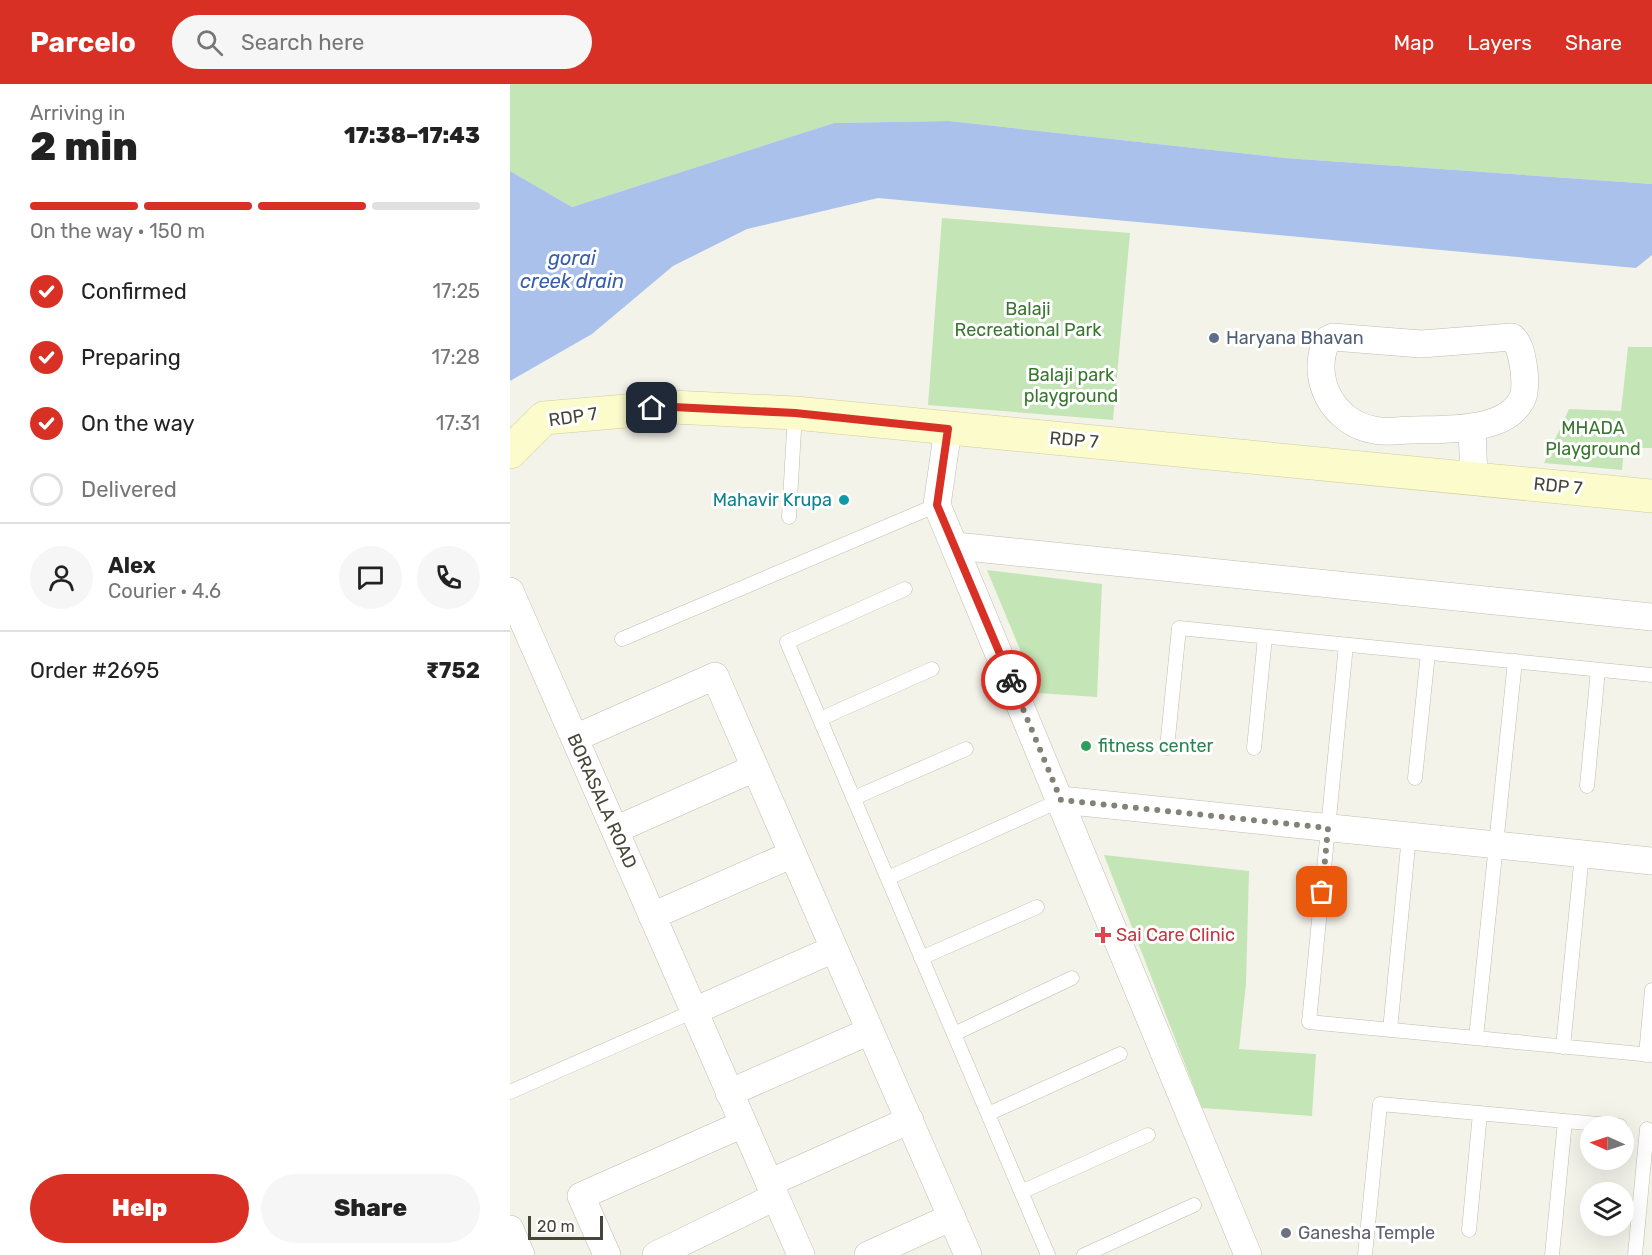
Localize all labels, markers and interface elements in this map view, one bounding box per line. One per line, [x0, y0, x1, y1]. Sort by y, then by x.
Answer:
search box [172, 15, 592, 69]
text: Parcelo [30, 26, 136, 59]
icon: search [193, 26, 226, 59]
text: Search here [241, 29, 364, 56]
text: Map [1393, 30, 1434, 55]
text: Layers [1467, 30, 1532, 55]
text: Share [1565, 30, 1622, 55]
text: Arriving in [30, 101, 125, 125]
text: 17:38–17:43 [344, 122, 480, 149]
text: 2 min [30, 124, 138, 170]
text: On the way · 150 m [30, 219, 205, 243]
water label: gorai creek drain [520, 246, 624, 293]
icon: check [30, 275, 63, 308]
text: Confirmed [81, 278, 187, 305]
text: 17:25 [432, 279, 480, 303]
park label: Balaji Recreational Park [954, 298, 1102, 341]
place label: Haryana Bhavan [1226, 327, 1364, 349]
marker: Haryana Bhavan [1207, 331, 1221, 345]
icon: check [30, 341, 63, 374]
text: Preparing [81, 344, 181, 371]
text: 17:28 [432, 345, 480, 369]
park label: Balaji park playground [1024, 364, 1118, 407]
pin [626, 382, 677, 433]
icon: home [635, 391, 668, 424]
street label: RDP 7 [547, 403, 599, 431]
icon: check [30, 407, 63, 440]
text: On the way [81, 410, 195, 437]
text: 17:31 [436, 411, 480, 435]
park label: MHADA Playground [1545, 417, 1641, 460]
street label: RDP 7 [1049, 427, 1099, 453]
street label: RDP 7 [1532, 472, 1584, 500]
text: Delivered [81, 476, 177, 503]
place label: Mahavir Krupa [713, 489, 832, 511]
marker: Mahavir Krupa [837, 493, 851, 507]
button: person [30, 546, 93, 609]
button: chat [339, 546, 402, 609]
button: phone [417, 546, 480, 609]
text: Alex [108, 552, 156, 579]
text: Courier · 4.6 [108, 579, 221, 603]
courier [981, 650, 1041, 710]
text: Order #2695 [30, 657, 159, 684]
text: ₹752 [426, 657, 480, 684]
icon: bike [995, 664, 1028, 697]
street label: BORASALA ROAD [562, 730, 642, 872]
place label: fitness center [1098, 735, 1214, 757]
marker: fitness center [1079, 739, 1093, 753]
pin [1296, 866, 1347, 917]
icon: bag [1305, 875, 1338, 908]
place label: Sai Care Clinic [1116, 924, 1235, 946]
marker: Sai Care Clinic [1094, 926, 1112, 944]
north arrow [1580, 1116, 1634, 1170]
map controls [1580, 1116, 1634, 1236]
button: Help [30, 1174, 249, 1243]
button: Share [261, 1174, 480, 1243]
button: layers [1580, 1182, 1634, 1236]
scale bar [528, 1213, 603, 1240]
text: 20 m [537, 1217, 575, 1236]
place label: Ganesha Temple [1298, 1222, 1435, 1244]
marker: Ganesha Temple [1279, 1226, 1293, 1240]

